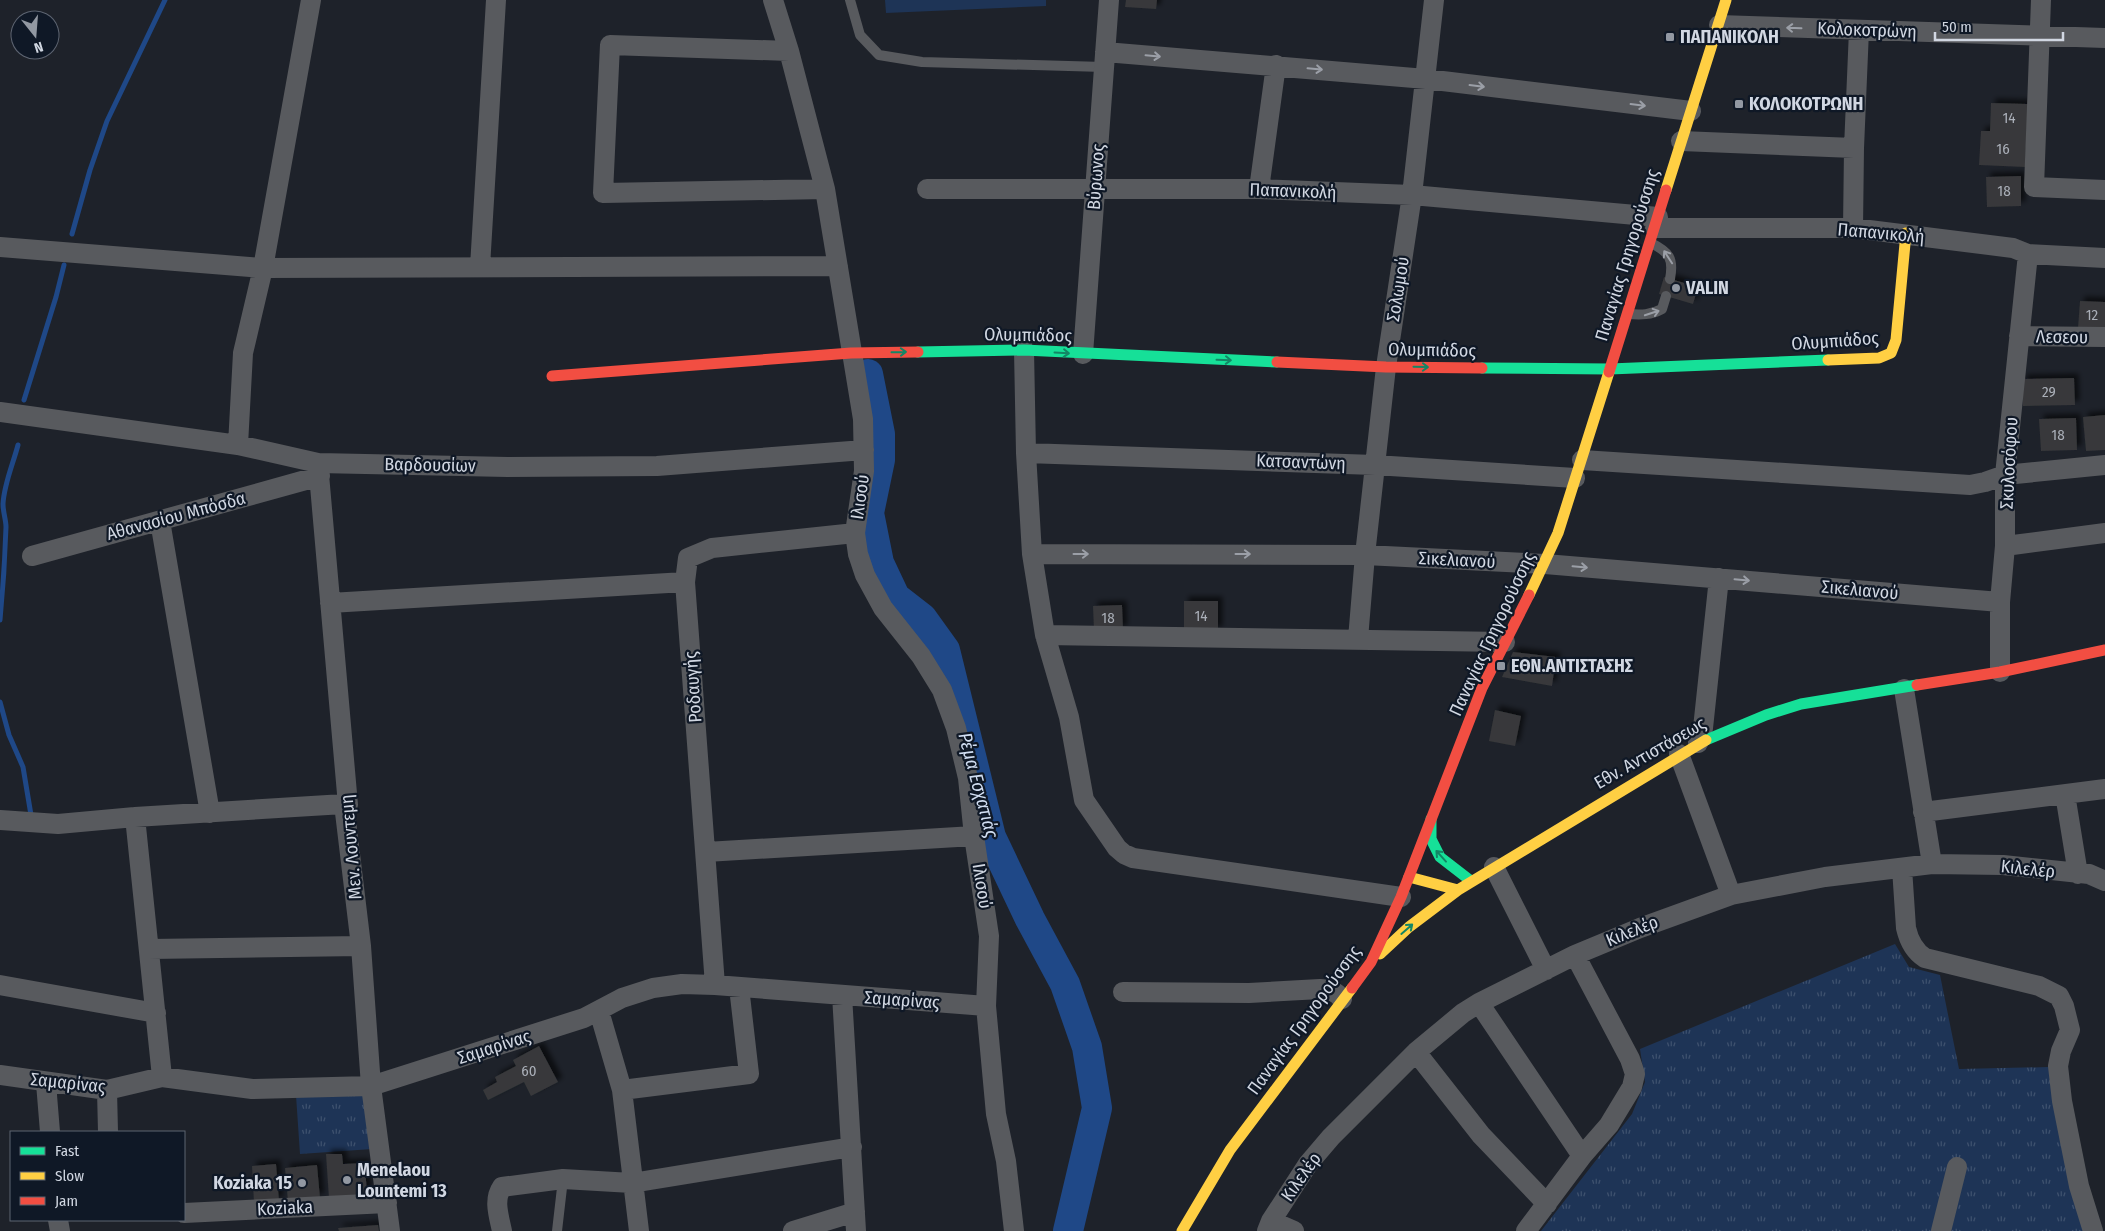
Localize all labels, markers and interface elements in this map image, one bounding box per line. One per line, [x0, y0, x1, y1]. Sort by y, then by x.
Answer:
north arrow [10, 10, 60, 60]
scale bar [1935, 10, 2062, 42]
street label: Κολοκοτρώνη [1817, 17, 1917, 43]
text: 50 m [1942, 18, 1972, 36]
one-way arrow [1786, 23, 1802, 32]
place label: ΠΑΠΑΝΙΚΟΛΗ [1680, 26, 1779, 48]
marker: ΠΑΠΑΝΙΚΟΛΗ [1664, 31, 1676, 43]
text: N [32, 38, 45, 56]
one-way arrow [1145, 51, 1161, 60]
one-way arrow [1307, 64, 1323, 74]
one-way arrow [1469, 81, 1485, 91]
place label: ΚΟΛΟΚΟΤΡΩΝΗ [1749, 93, 1863, 115]
marker: ΚΟΛΟΚΟΤΡΩΝΗ [1733, 98, 1745, 110]
one-way arrow [1630, 100, 1646, 110]
house number: 14 [2002, 109, 2016, 127]
house number: 16 [1996, 140, 2010, 158]
street label: Βύρωνος [1083, 143, 1109, 211]
street label: Παναγίας Γρηγορούσσης [1590, 166, 1664, 344]
street label: Παπανικολή [1249, 178, 1337, 204]
house number: 18 [1997, 182, 2011, 200]
street label: Παπανικολή [1837, 218, 1925, 248]
one-way arrow [1663, 250, 1673, 264]
street label: Σολωμού [1382, 255, 1414, 323]
place label: VALIN [1685, 277, 1729, 299]
marker: VALIN [1670, 282, 1682, 294]
house number: 12 [2086, 306, 2099, 324]
one-way arrow [1644, 307, 1660, 317]
street label: Ολυμπιάδος [984, 323, 1072, 347]
street label: Λεσεου [2036, 326, 2088, 348]
street label: Ολυμπιάδος [1790, 327, 1880, 355]
street label: Ολυμπιάδος [1388, 338, 1476, 362]
one-way arrow [891, 347, 907, 357]
one-way arrow [1054, 348, 1070, 357]
one-way arrow [1216, 355, 1232, 364]
one-way arrow [1413, 362, 1429, 372]
house number: 29 [2042, 383, 2056, 401]
street label: Σκυλοσόφου [1996, 416, 2022, 510]
house number: 18 [2051, 426, 2065, 444]
street label: Κατσαντώνη [1256, 449, 1346, 475]
street label: Βαρδουσίων [384, 453, 476, 477]
street label: Ιλισού [846, 473, 874, 521]
street label: Αθανασίου Μπόσδα [104, 487, 248, 545]
street label: Σικελιανού [1418, 547, 1496, 573]
street label: Παναγίας Γρηγορούσσης [1444, 548, 1540, 720]
one-way arrow [1072, 549, 1088, 559]
one-way arrow [1235, 550, 1251, 559]
one-way arrow [1572, 562, 1588, 572]
one-way arrow [1734, 576, 1750, 585]
street label: Σικελιανού [1821, 576, 1899, 604]
house number: 14 [1194, 607, 1208, 625]
house number: 18 [1101, 609, 1115, 627]
street label: Ροδαυγής [680, 650, 706, 723]
place label: ΕΘΝ.ΑΝΤΙΣΤΑΣΗΣ [1511, 655, 1633, 677]
marker: ΕΘΝ.ΑΝΤΙΣΤΑΣΗΣ [1495, 660, 1507, 672]
street label: Εθν. Αντιστάσεως [1590, 712, 1710, 794]
water label: Ρέμα Εσχατιάς [953, 730, 1004, 841]
street label: Μεν. Λουντεμη [335, 794, 367, 900]
one-way arrow [1435, 849, 1447, 862]
street label: Κιλελέρ [2000, 855, 2056, 883]
street label: Ιλισού [968, 862, 996, 910]
street label: Κιλελέρ [1603, 911, 1661, 951]
one-way arrow [1400, 924, 1413, 935]
street label: Παναγίας Γρηγορούσσης [1243, 941, 1366, 1099]
street label: Σαμαρίνας [864, 986, 941, 1014]
street label: Σαμαρίνας [455, 1025, 534, 1069]
house number: 60 [521, 1062, 537, 1080]
street label: Σαμαρίνας [29, 1068, 107, 1098]
legend [10, 1131, 185, 1221]
text: Fast [55, 1142, 79, 1160]
street label: Κιλελέρ [1276, 1148, 1326, 1206]
place label: Menelaou Lountemi 13 [357, 1159, 447, 1202]
text: Slow [55, 1167, 84, 1185]
place label: Koziaka 15 [213, 1172, 292, 1194]
marker: Menelaou Lountemi 13 [341, 1174, 353, 1186]
marker: Koziaka 15 [296, 1177, 308, 1189]
text: Jam [55, 1192, 78, 1210]
street label: Koziaka [256, 1196, 314, 1220]

